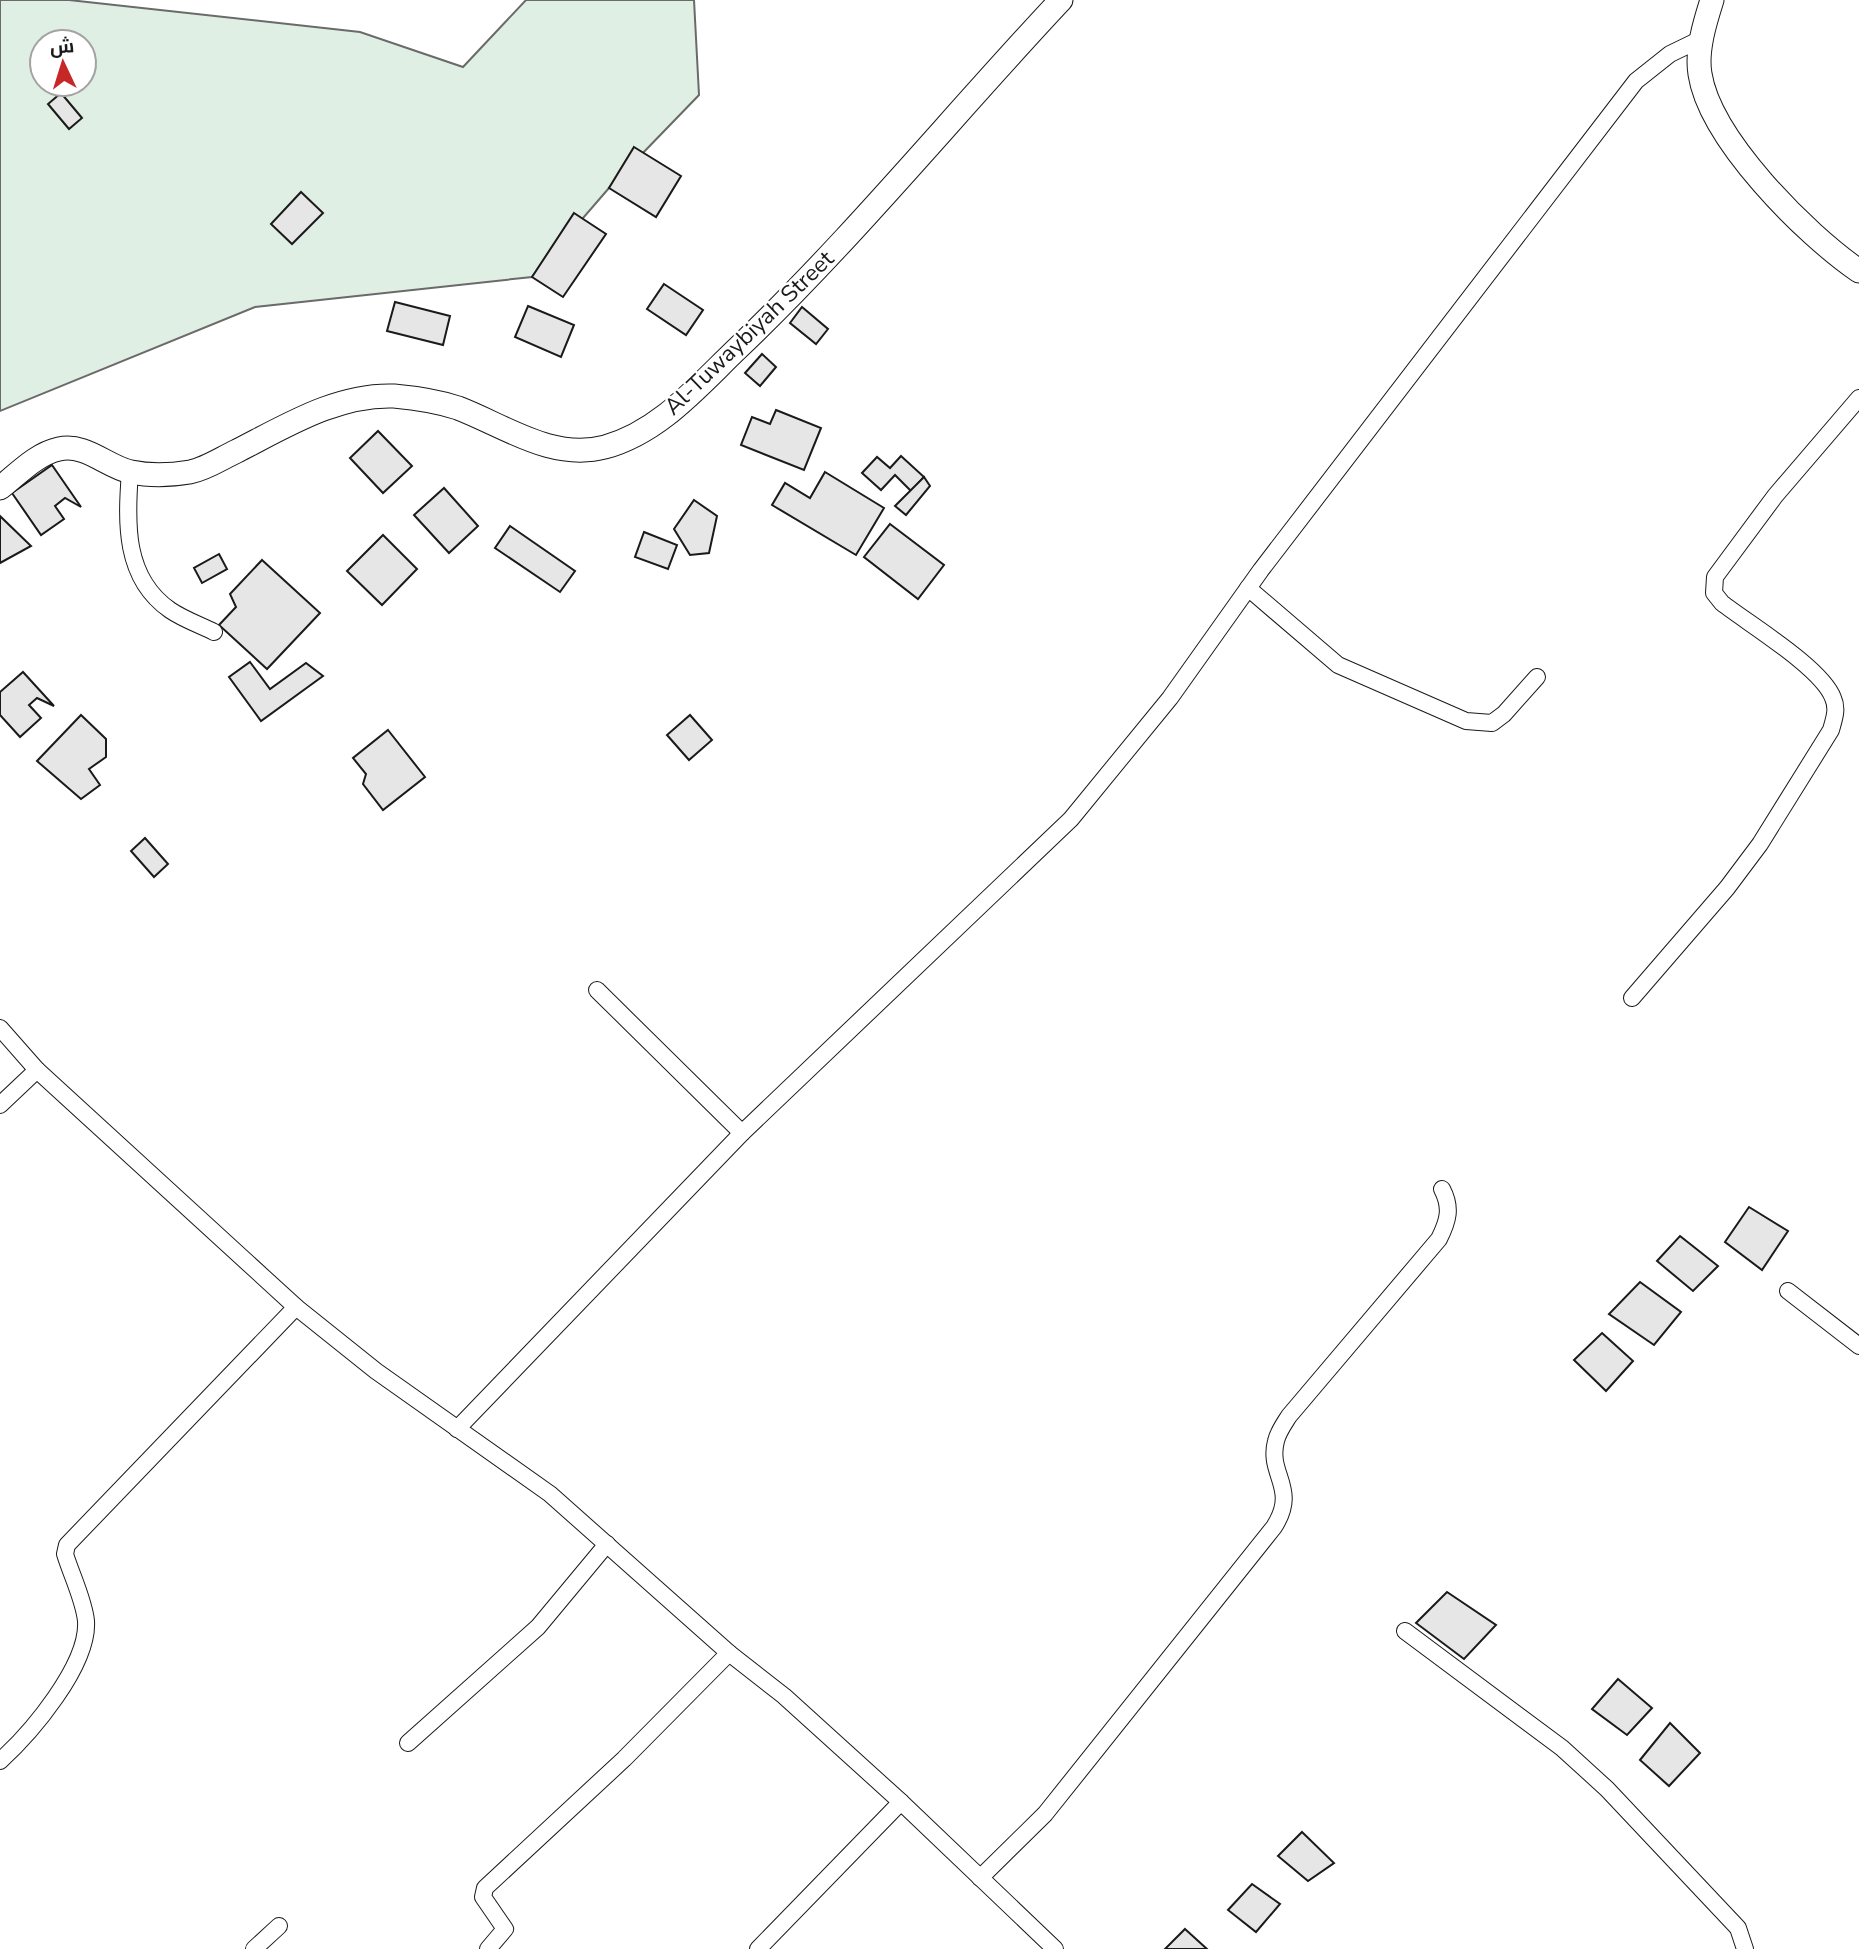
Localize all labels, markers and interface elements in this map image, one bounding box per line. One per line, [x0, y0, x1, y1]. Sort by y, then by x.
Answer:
north arrow [28, 28, 98, 98]
text: ش [49, 33, 75, 61]
street label: Al-Tuwaybiyah Street [658, 243, 841, 422]

